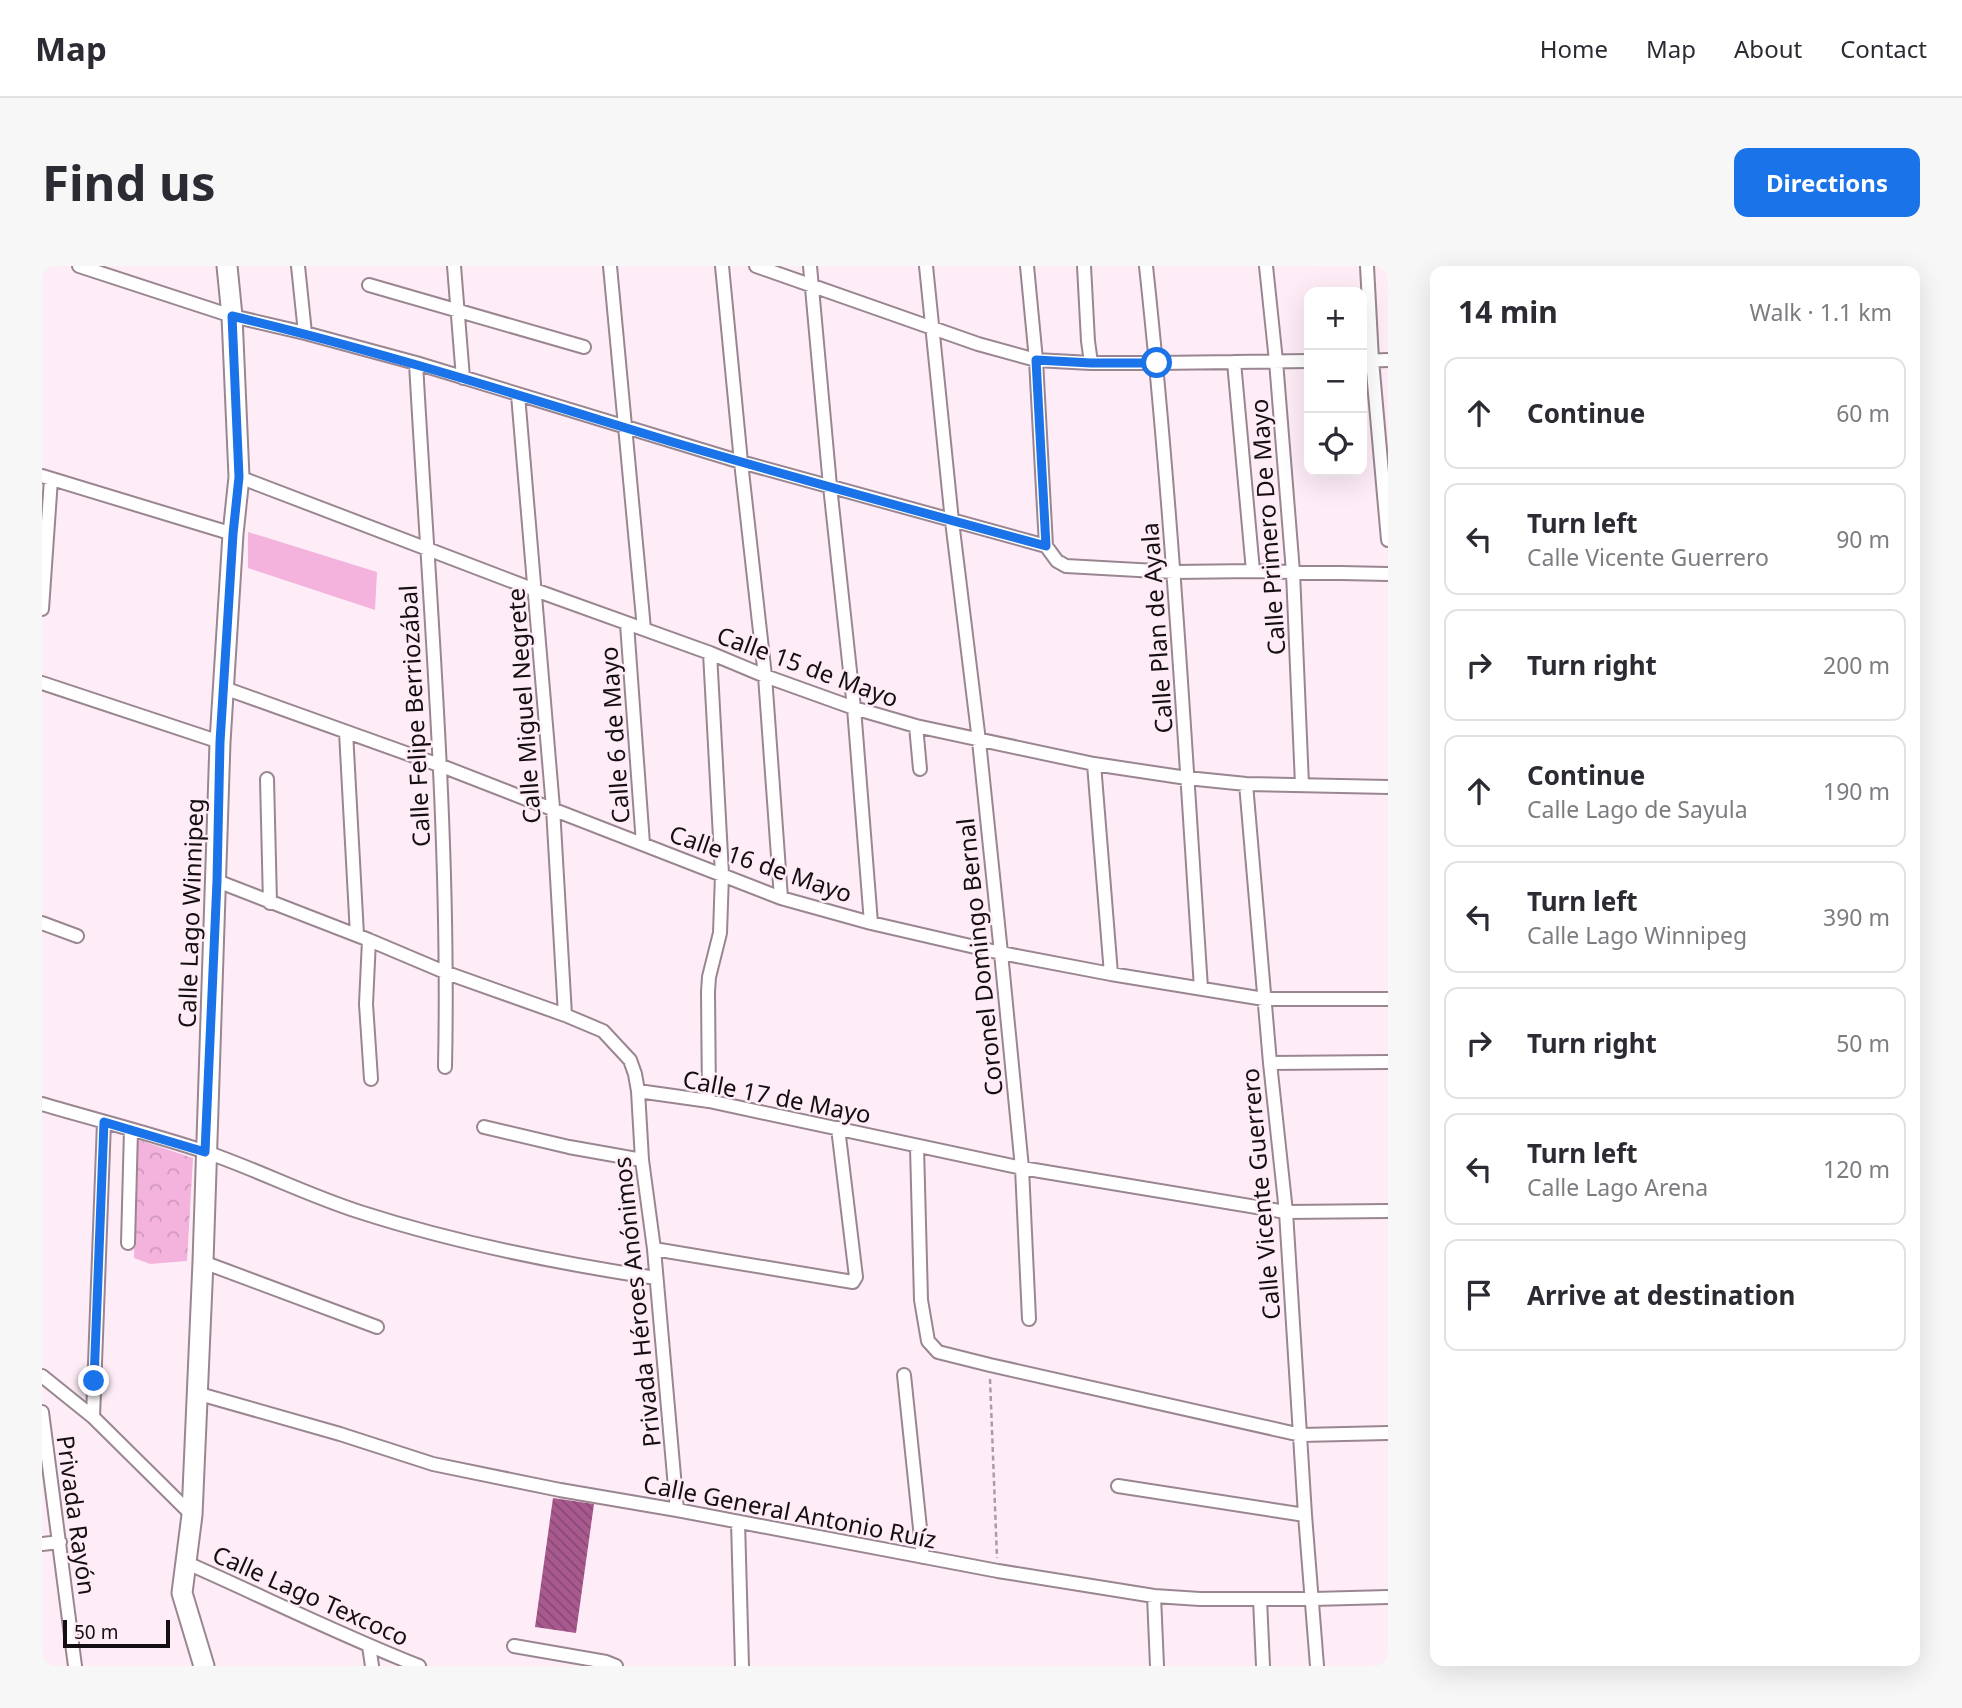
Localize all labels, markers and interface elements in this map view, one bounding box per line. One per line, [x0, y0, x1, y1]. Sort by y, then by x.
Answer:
text: Map [35, 26, 107, 71]
text: Home [1540, 32, 1608, 65]
text: Map [1646, 32, 1696, 65]
text: About [1734, 32, 1802, 65]
text: Contact [1840, 32, 1927, 65]
button: Directions [1734, 148, 1920, 217]
text: Find us [42, 149, 216, 215]
map controls [1304, 287, 1367, 476]
button: + [1304, 287, 1367, 350]
text: 14 min [1458, 291, 1558, 332]
text: Walk · 1.1 km [1750, 296, 1892, 328]
route start [1141, 347, 1172, 378]
button: − [1304, 350, 1367, 413]
icon: ahead [1460, 394, 1498, 432]
text: Continue [1527, 395, 1645, 431]
text: 60 m [1836, 397, 1890, 429]
street label: Calle Primero De Mayo [1242, 398, 1292, 656]
button: locate [1304, 413, 1367, 476]
text: Turn left [1527, 505, 1638, 541]
icon: left [1460, 520, 1498, 558]
street label: Calle Plan de Ayala [1132, 521, 1180, 735]
text: 90 m [1836, 523, 1890, 555]
text: Calle Vicente Guerrero [1527, 541, 1769, 573]
street label: Calle Felipe Berriozábal [391, 584, 437, 848]
street label: Calle Miguel Negrete [498, 587, 548, 825]
street label: Calle 15 de Mayo [713, 618, 903, 714]
street label: Calle 6 de Mayo [591, 645, 637, 825]
icon: right [1460, 646, 1498, 684]
text: Turn right [1527, 647, 1657, 683]
text: 200 m [1823, 649, 1890, 681]
text: Continue [1527, 757, 1645, 793]
icon: ahead [1460, 772, 1498, 810]
text: 190 m [1823, 775, 1890, 807]
text: Calle Lago de Sayula [1527, 793, 1748, 825]
street label: Calle Lago Winnipeg [170, 798, 210, 1028]
street label: Calle 16 de Mayo [665, 816, 857, 910]
street label: Coronel Domingo Bernal [948, 817, 1010, 1097]
text: Turn left [1527, 883, 1638, 919]
icon: left [1460, 898, 1498, 936]
text: 390 m [1823, 901, 1890, 933]
text: Calle Lago Winnipeg [1527, 919, 1747, 951]
icon: right [1460, 1024, 1498, 1062]
text: Turn right [1527, 1025, 1657, 1061]
text: 50 m [1836, 1027, 1890, 1059]
street label: Calle 17 de Mayo [680, 1062, 874, 1130]
street label: Calle Vicente Guerrero [1233, 1067, 1287, 1321]
text: Turn left [1527, 1135, 1638, 1171]
icon: left [1460, 1150, 1498, 1188]
text: 120 m [1823, 1153, 1890, 1185]
street label: Privada Héroes Anónimos [604, 1155, 668, 1449]
text: Calle Lago Arena [1527, 1171, 1708, 1203]
icon: arrive [1460, 1276, 1498, 1314]
text: Arrive at destination [1527, 1277, 1796, 1313]
route end [78, 1365, 109, 1396]
street label: Privada Rayón [49, 1433, 105, 1597]
street label: Calle General Antonio Ruíz [641, 1466, 939, 1556]
street label: Calle Lago Texcoco [208, 1537, 414, 1653]
scale bar [63, 1617, 170, 1649]
text: 50 m [74, 1619, 118, 1645]

